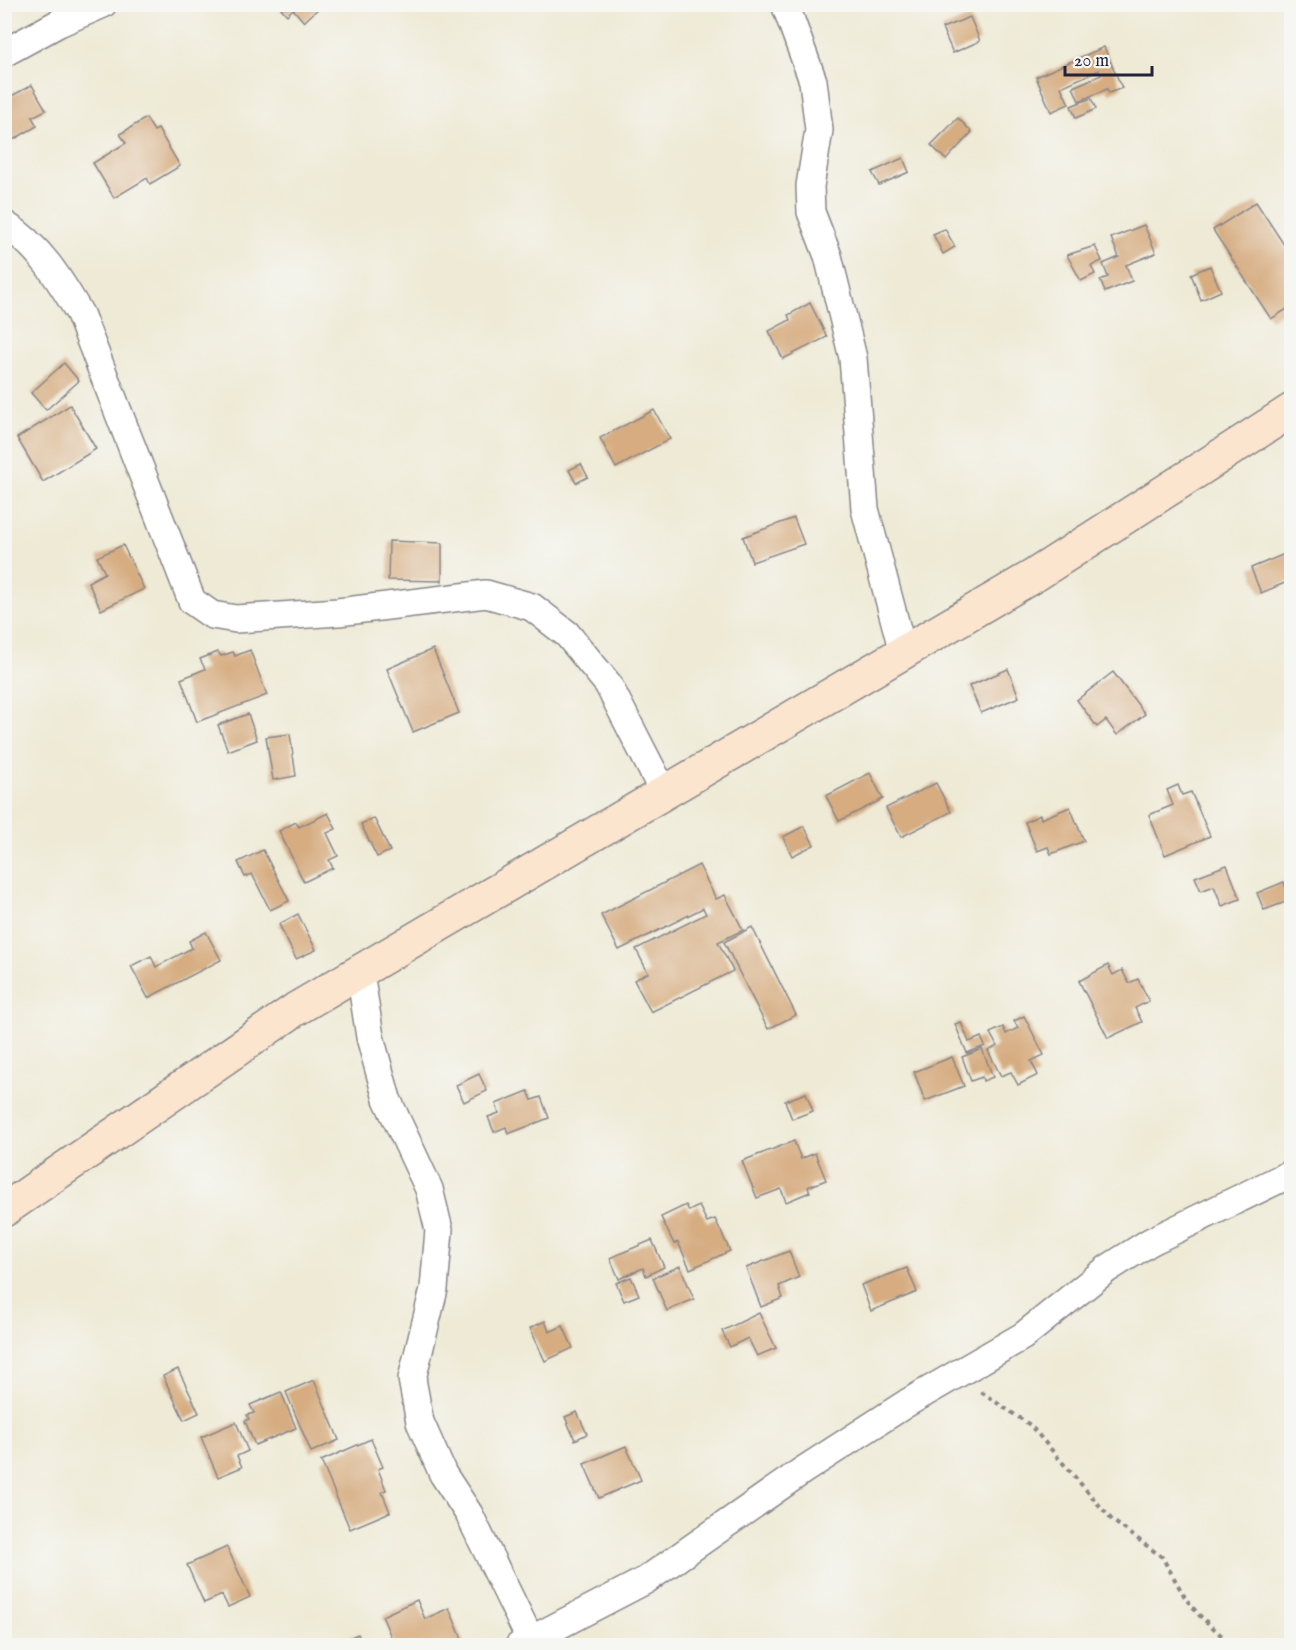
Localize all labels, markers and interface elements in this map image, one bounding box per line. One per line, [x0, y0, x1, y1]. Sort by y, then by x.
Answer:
scale bar [1065, 39, 1152, 77]
text: 20 m [1074, 50, 1109, 73]

